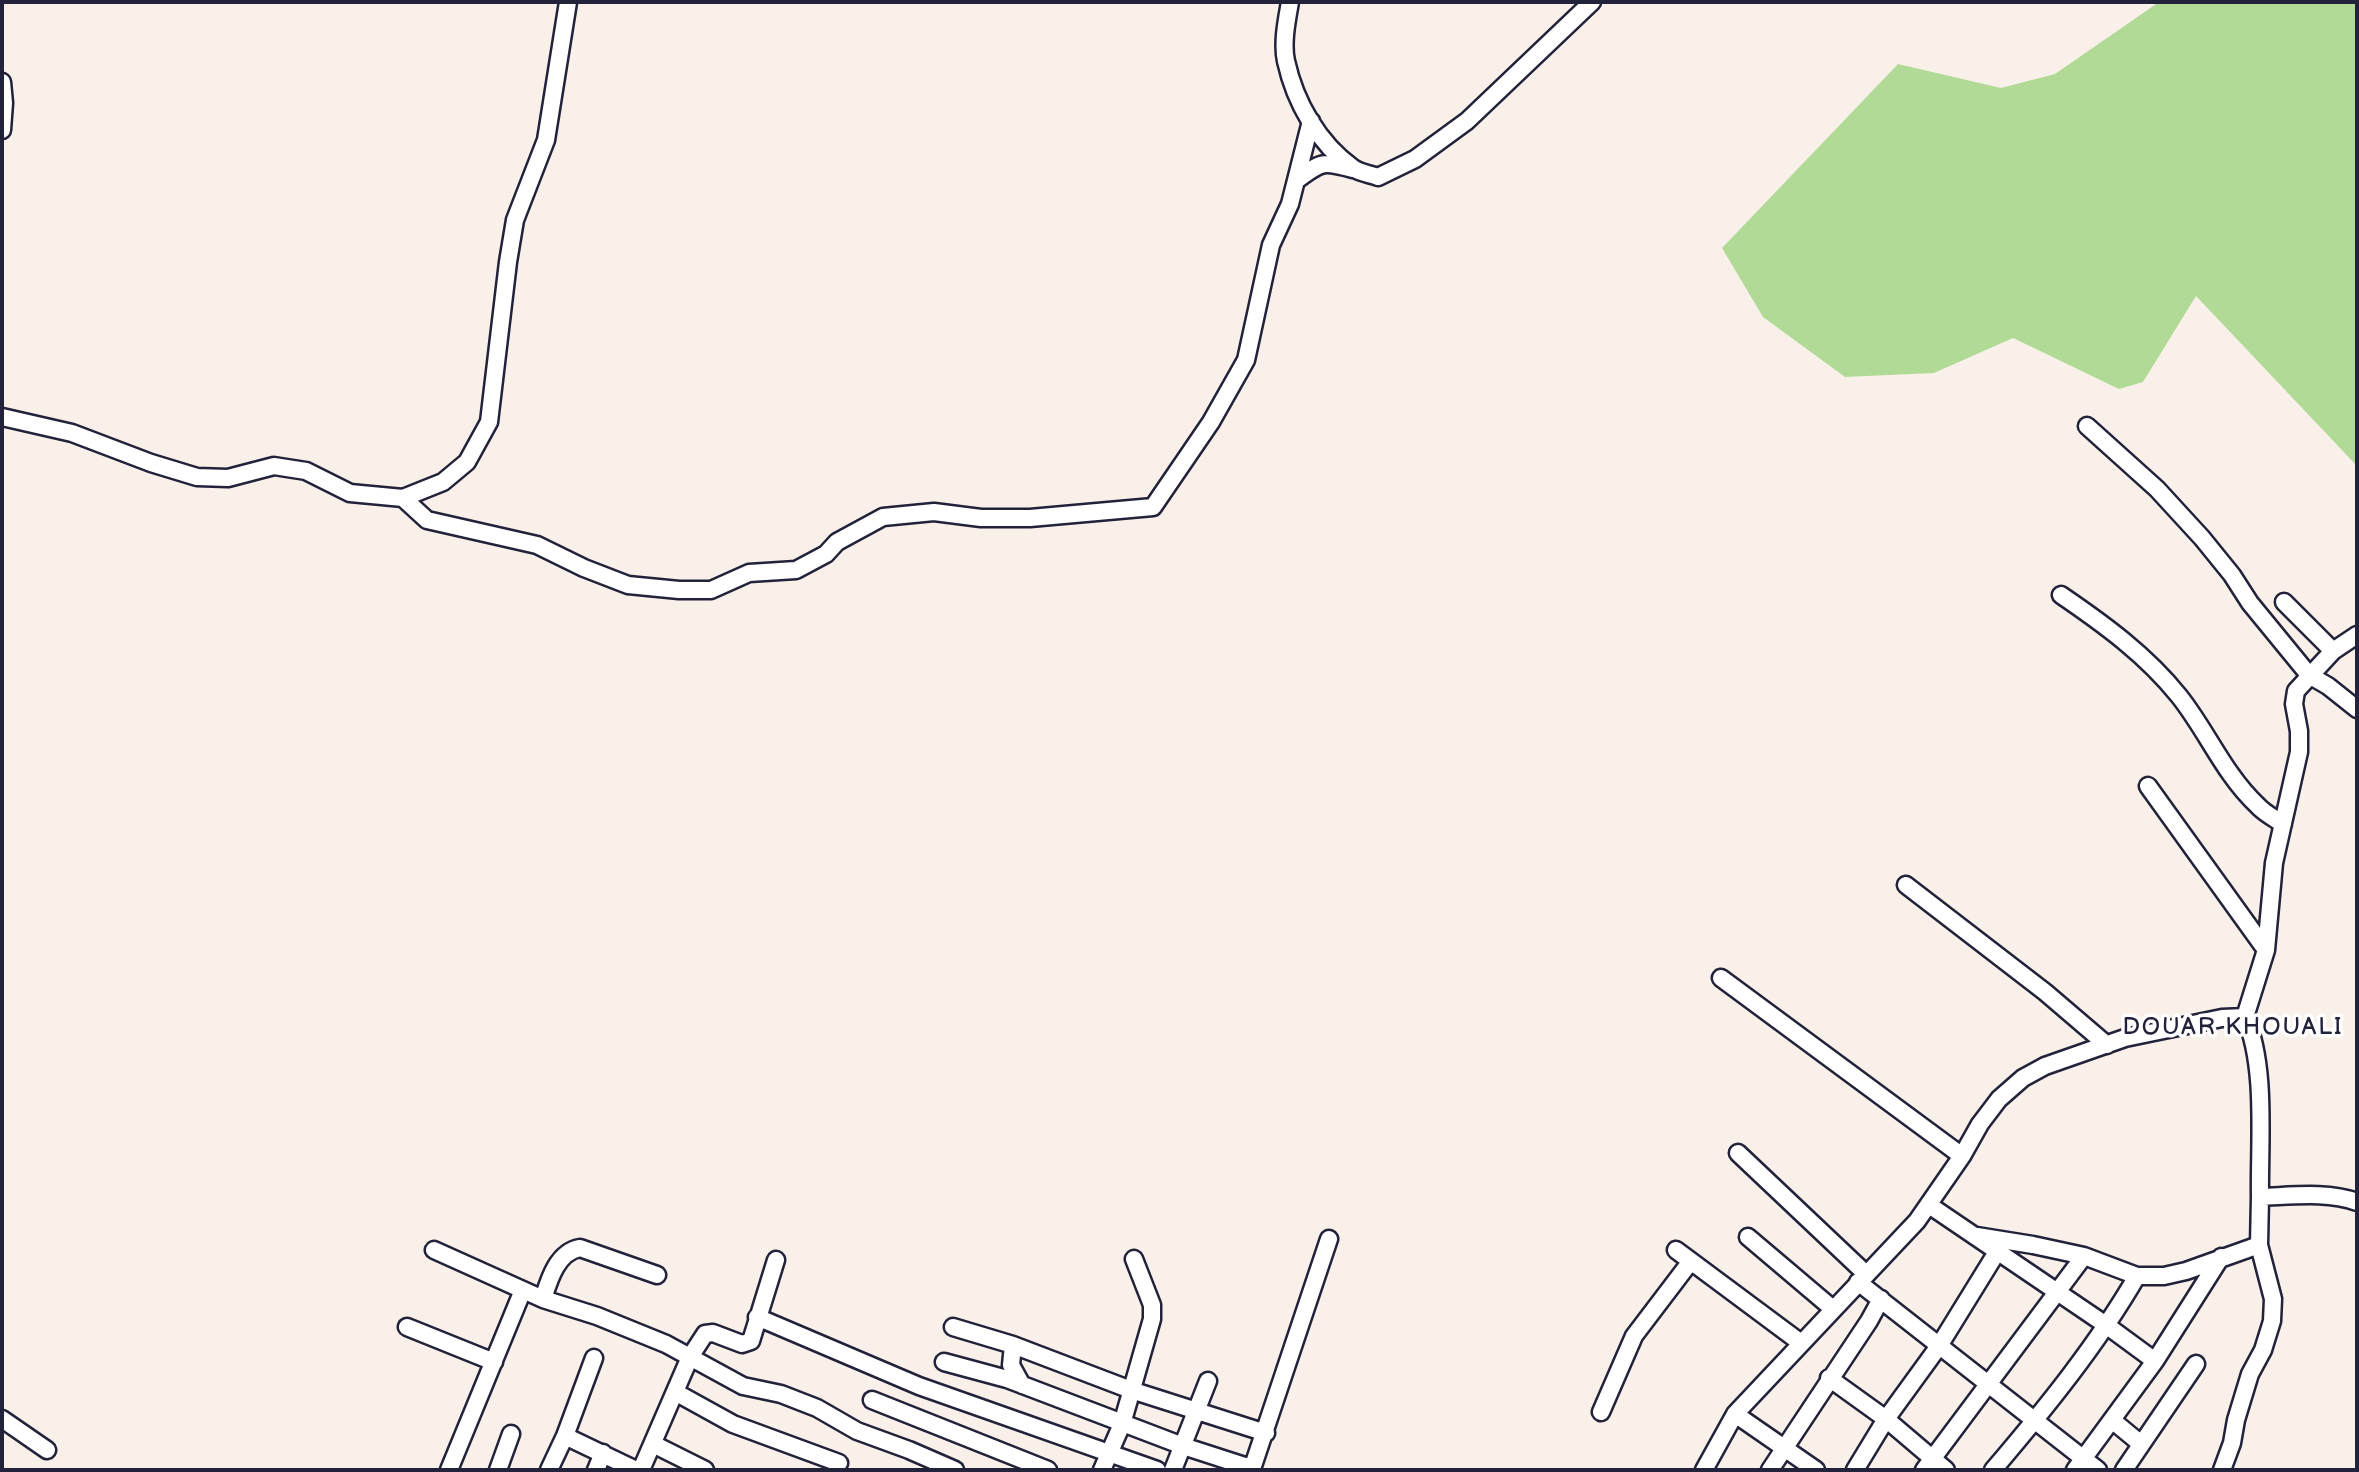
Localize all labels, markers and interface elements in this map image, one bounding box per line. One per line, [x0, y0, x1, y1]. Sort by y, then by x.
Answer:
district label: DOUAR KHOUALI [2124, 1014, 2342, 1042]

